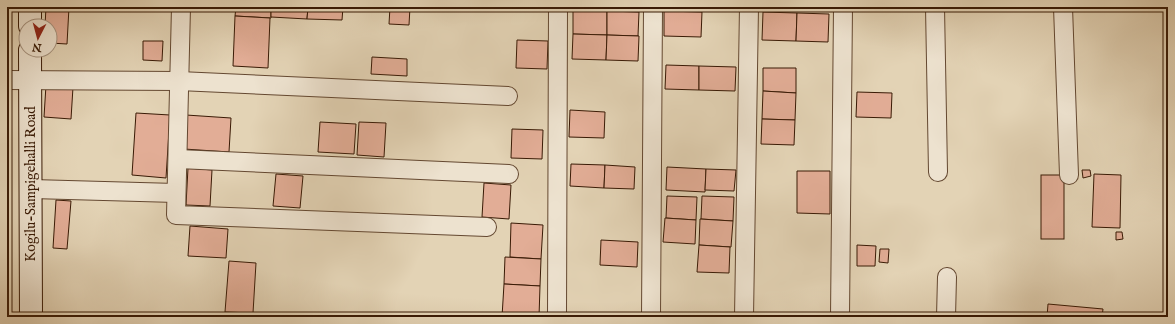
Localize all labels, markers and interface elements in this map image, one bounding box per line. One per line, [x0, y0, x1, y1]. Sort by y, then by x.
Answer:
north arrow [18, 18, 58, 58]
text: N [31, 39, 44, 55]
street label: Kogilu-Sampigehalli Road [22, 106, 40, 262]

